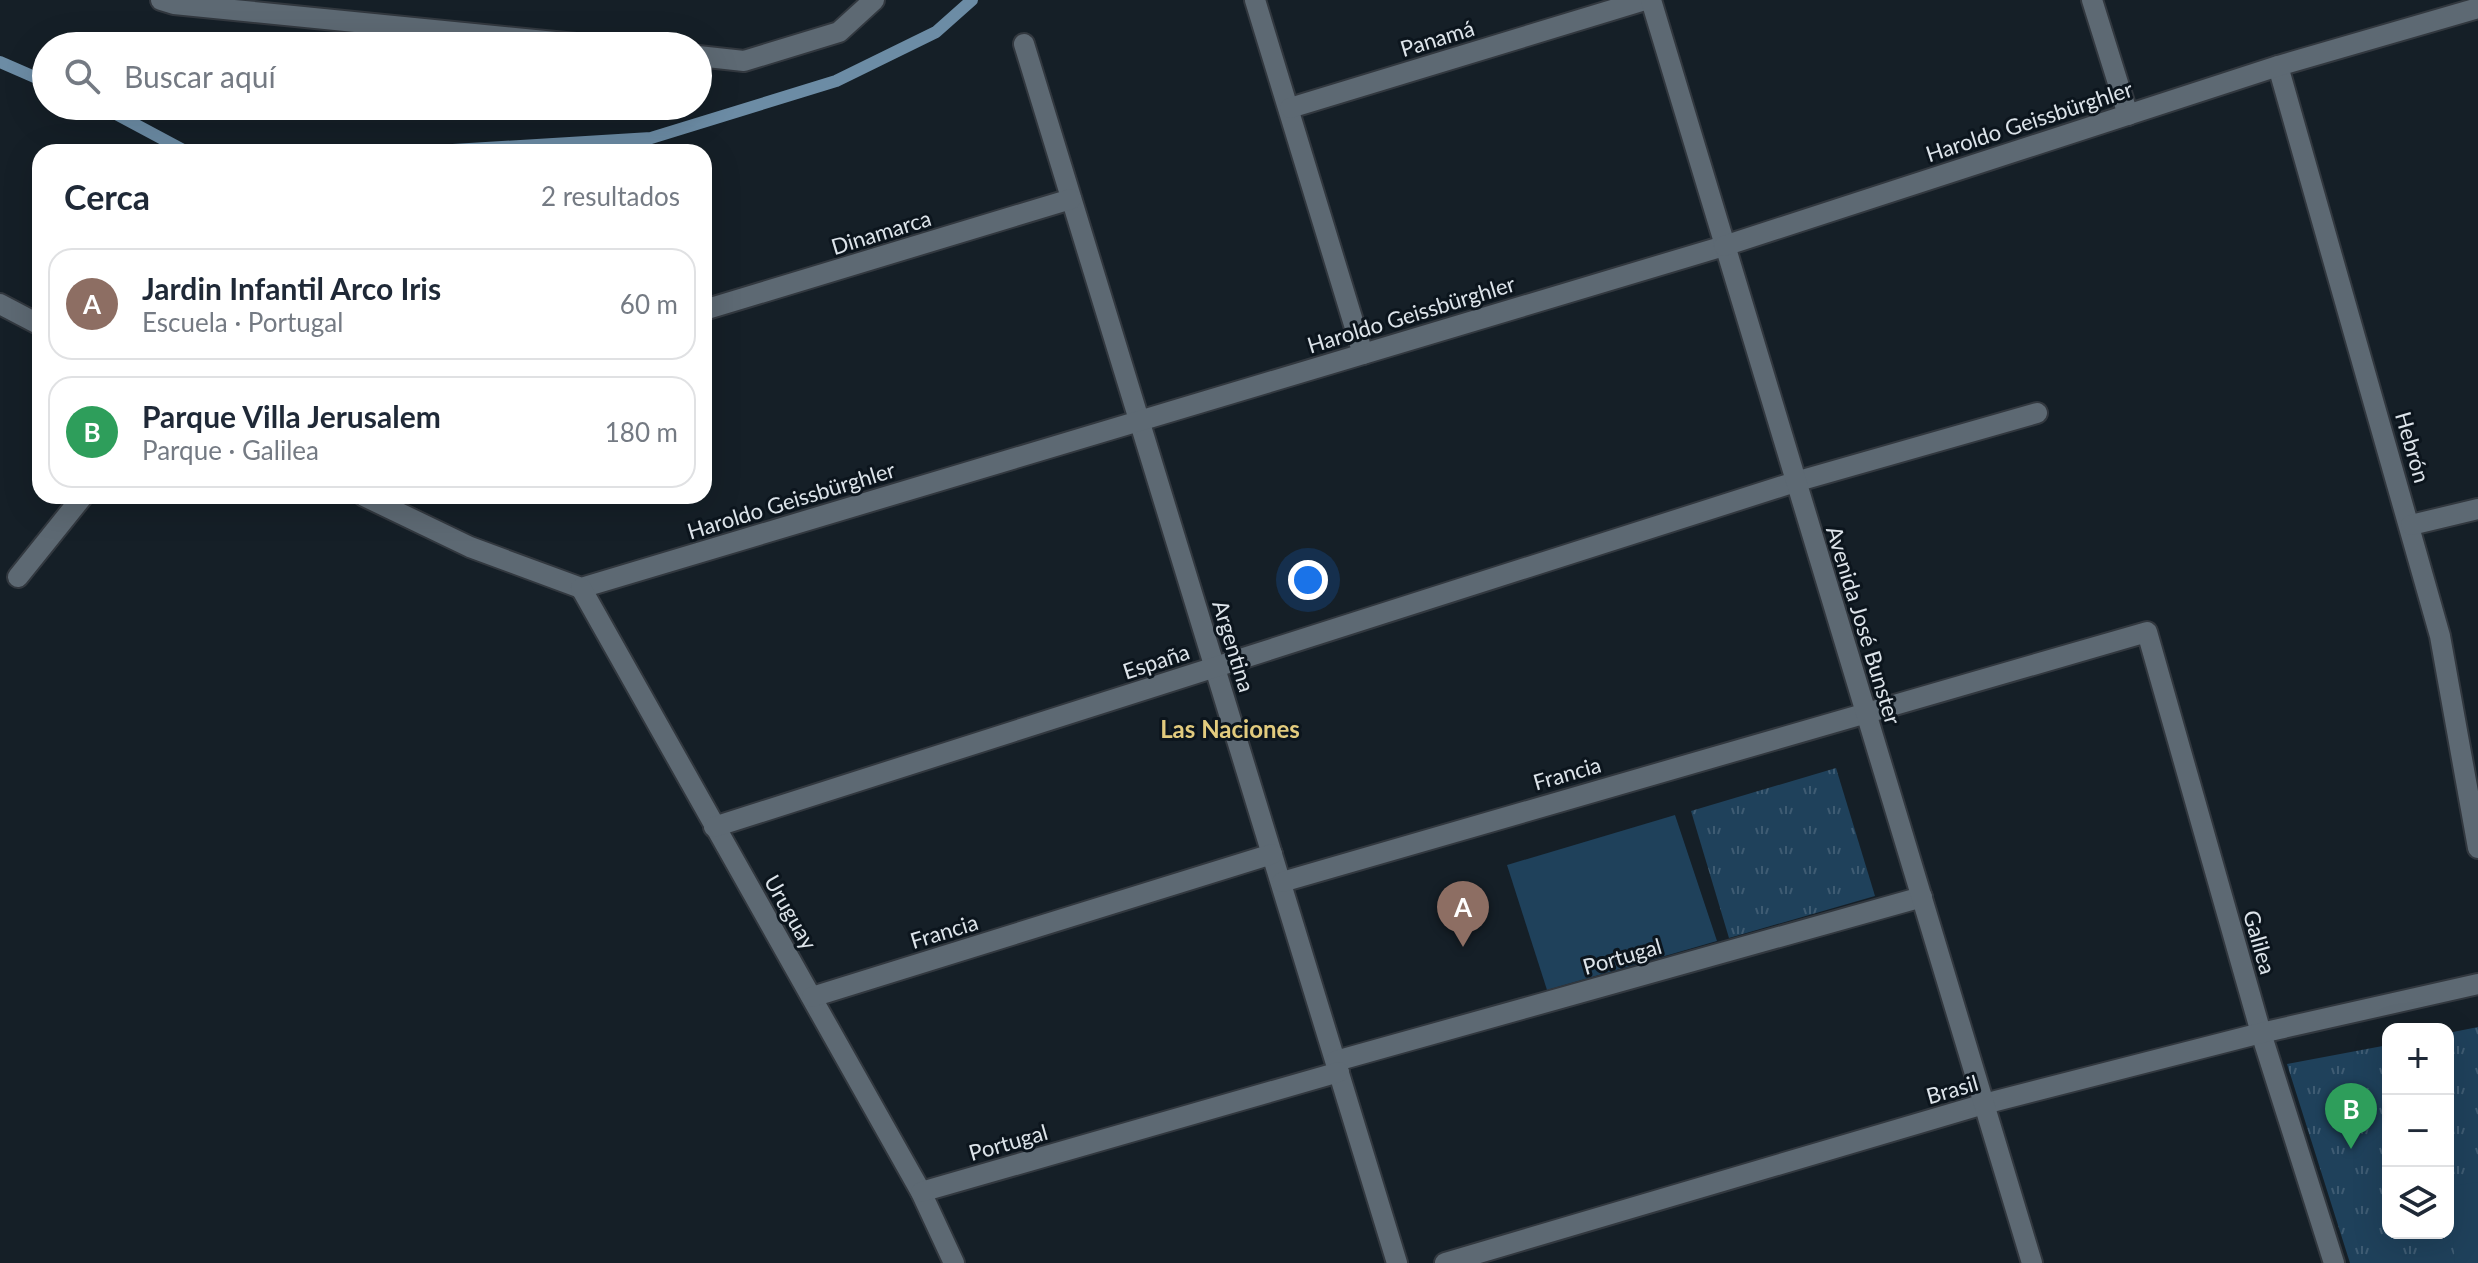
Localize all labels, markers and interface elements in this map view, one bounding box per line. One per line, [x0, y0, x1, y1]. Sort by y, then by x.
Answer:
street label: Panamá [1397, 14, 1477, 62]
search box [32, 32, 712, 120]
icon: search [60, 54, 104, 98]
text: Buscar aquí [124, 58, 276, 94]
street label: Haroldo Geissbürghler [1922, 75, 2136, 167]
text: Cerca [64, 176, 150, 217]
text: 2 resultados [541, 180, 680, 212]
street label: Dinamarca [828, 204, 934, 260]
text: Jardin Infantil Arco Iris [142, 270, 441, 306]
street label: Haroldo Geissbürghler [1304, 270, 1518, 358]
text: A [83, 288, 101, 320]
text: 60 m [620, 288, 678, 320]
text: Escuela · Portugal [142, 306, 343, 338]
text: Parque Villa Jerusalem [142, 398, 441, 434]
street label: Hebrón [2390, 408, 2436, 486]
text: B [83, 416, 101, 448]
text: 180 m [605, 416, 678, 448]
text: Parque · Galilea [142, 434, 319, 466]
street label: Haroldo Geissbürghler [684, 456, 898, 544]
street label: Avenida José Bunster [1821, 522, 1907, 728]
your location [1288, 560, 1328, 600]
street label: Argentina [1207, 597, 1261, 695]
street label: España [1119, 638, 1193, 684]
district label: Las Naciones [1160, 714, 1300, 743]
street label: Francia [1530, 750, 1604, 796]
street label: Uruguay [759, 870, 823, 955]
pin: A [1437, 881, 1489, 947]
street label: Galilea [2238, 907, 2282, 977]
street label: Francia [907, 908, 981, 954]
street label: Portugal [1579, 932, 1665, 980]
map controls [2382, 1023, 2454, 1239]
button: + [2382, 1023, 2454, 1095]
street label: Brasil [1923, 1069, 1981, 1109]
pin: B [2325, 1083, 2377, 1149]
button: − [2382, 1095, 2454, 1167]
street label: Portugal [965, 1118, 1051, 1166]
button: layers [2382, 1167, 2454, 1239]

